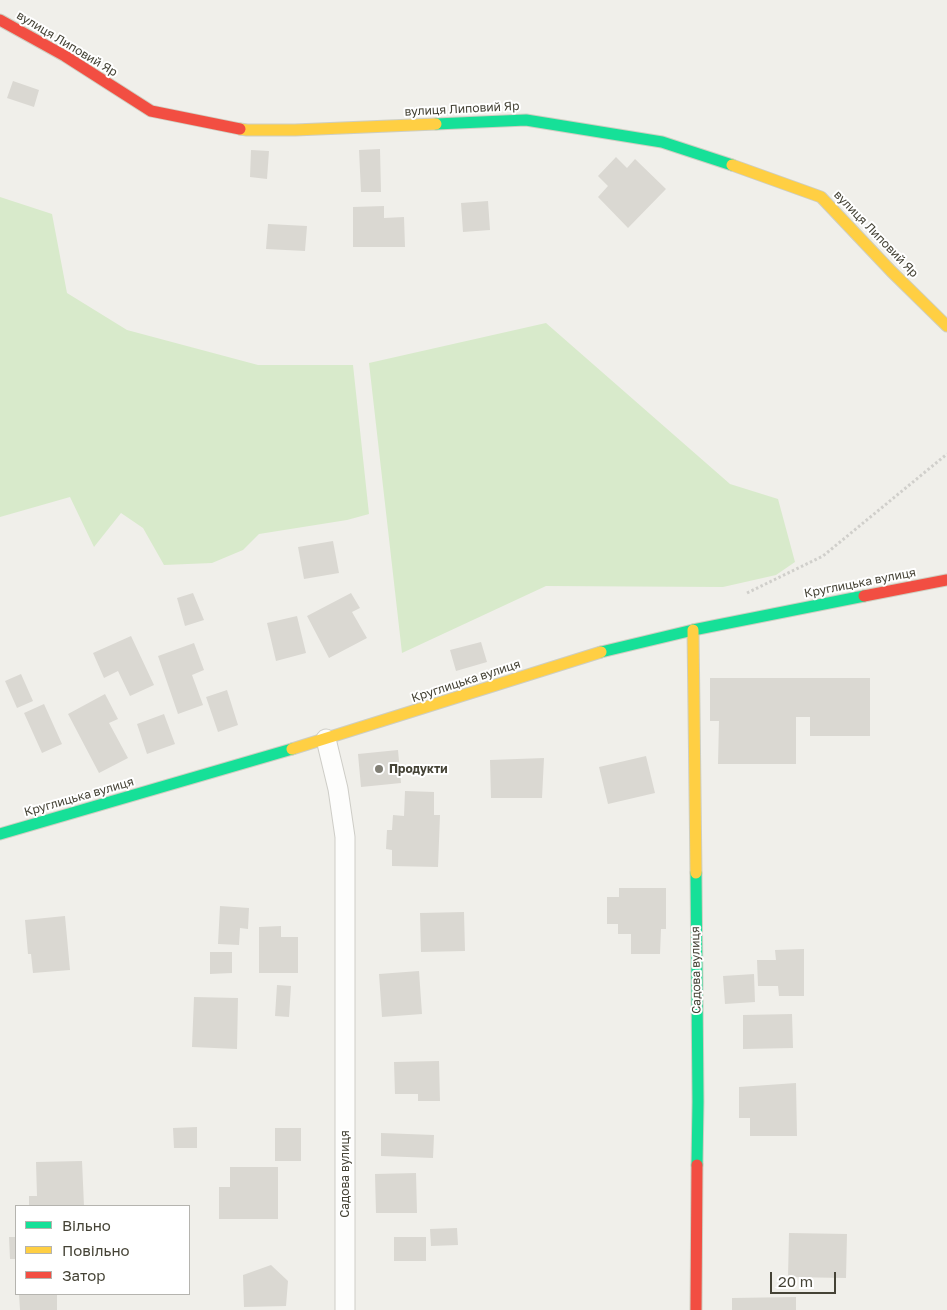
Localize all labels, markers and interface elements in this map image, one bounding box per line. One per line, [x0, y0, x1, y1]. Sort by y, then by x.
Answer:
street label: вулиця Липовий Яр [14, 8, 120, 80]
street label: вулиця Липовий Яр [404, 99, 520, 119]
street label: вулиця Липовий Яр [831, 188, 921, 280]
street label: Круглицька вулиця [803, 565, 917, 601]
street label: Круглицька вулиця [410, 657, 522, 705]
place label: Продукти [389, 762, 448, 776]
marker: Продукти [373, 763, 385, 775]
street label: Круглицька вулиця [22, 774, 136, 820]
street label: Садова вулиця [688, 926, 704, 1014]
street label: Садова вулиця [338, 1130, 352, 1218]
legend [15, 1205, 190, 1295]
text: Вільно [62, 1216, 111, 1234]
text: Повільно [62, 1241, 130, 1259]
scale bar [772, 1262, 838, 1294]
text: Затор [62, 1266, 105, 1284]
text: 20 m [778, 1272, 813, 1290]

